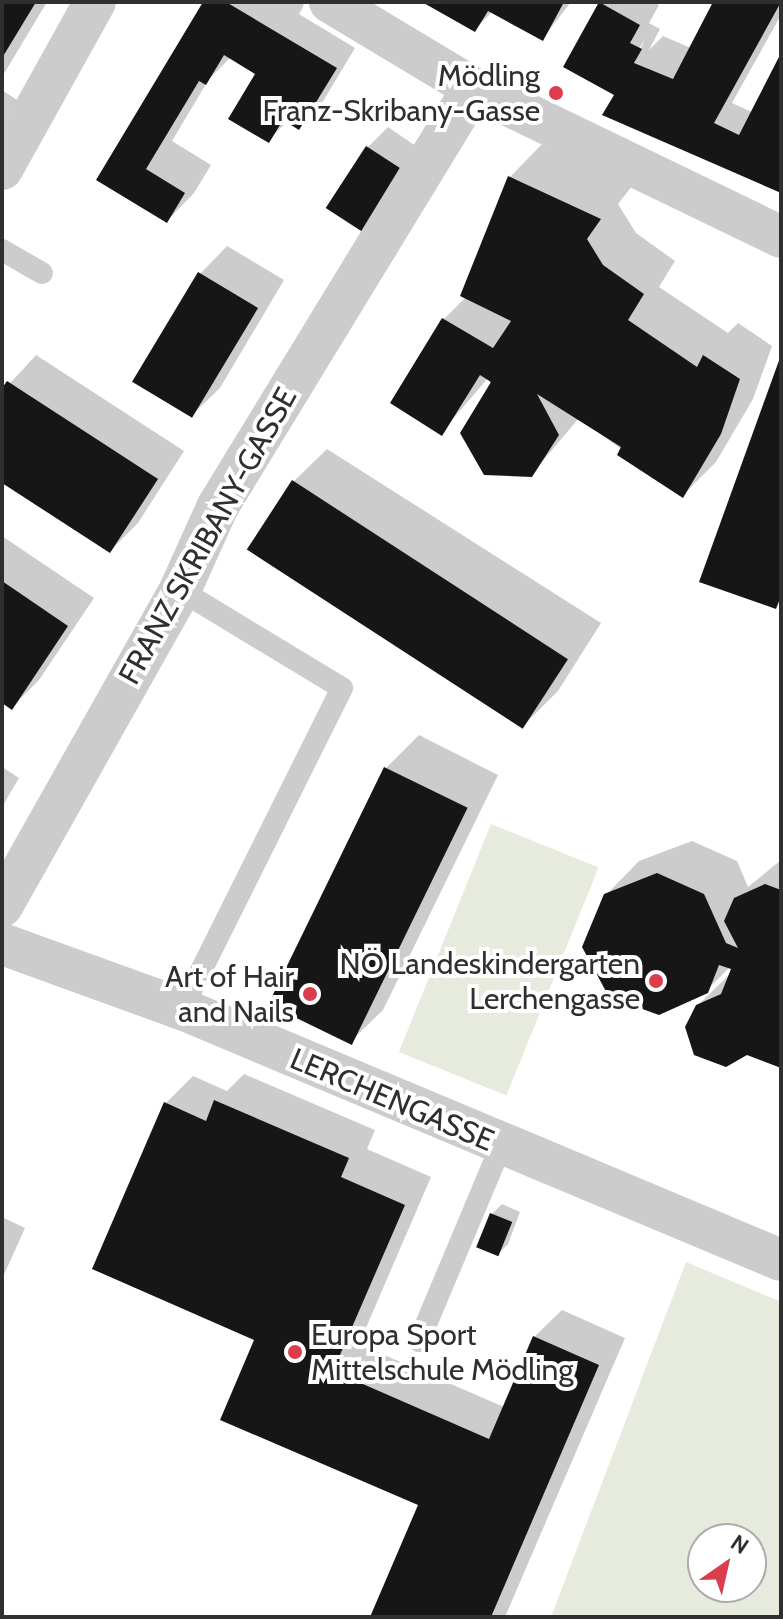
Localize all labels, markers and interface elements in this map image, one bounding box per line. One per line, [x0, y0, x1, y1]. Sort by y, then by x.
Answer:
place label: Mödling Franz-Skribany-Gasse [263, 58, 540, 128]
marker: Mödling Franz-Skribany-Gasse [547, 84, 565, 102]
street label: FRANZ SKRIBANY-GASSE [111, 381, 305, 691]
place label: NÖ Landeskindergarten Lerchengasse [340, 946, 640, 1016]
place label: Art of Hair and Nails [165, 959, 294, 1030]
marker: NÖ Landeskindergarten Lerchengasse [647, 972, 665, 990]
marker: Art of Hair and Nails [301, 985, 319, 1003]
street label: LERCHENGASSE [285, 1041, 499, 1159]
place label: Europa Sport Mittelschule Mödling [311, 1317, 573, 1388]
marker: Europa Sport Mittelschule Mödling [286, 1343, 304, 1361]
north arrow [687, 1523, 767, 1603]
text: N [726, 1529, 754, 1560]

